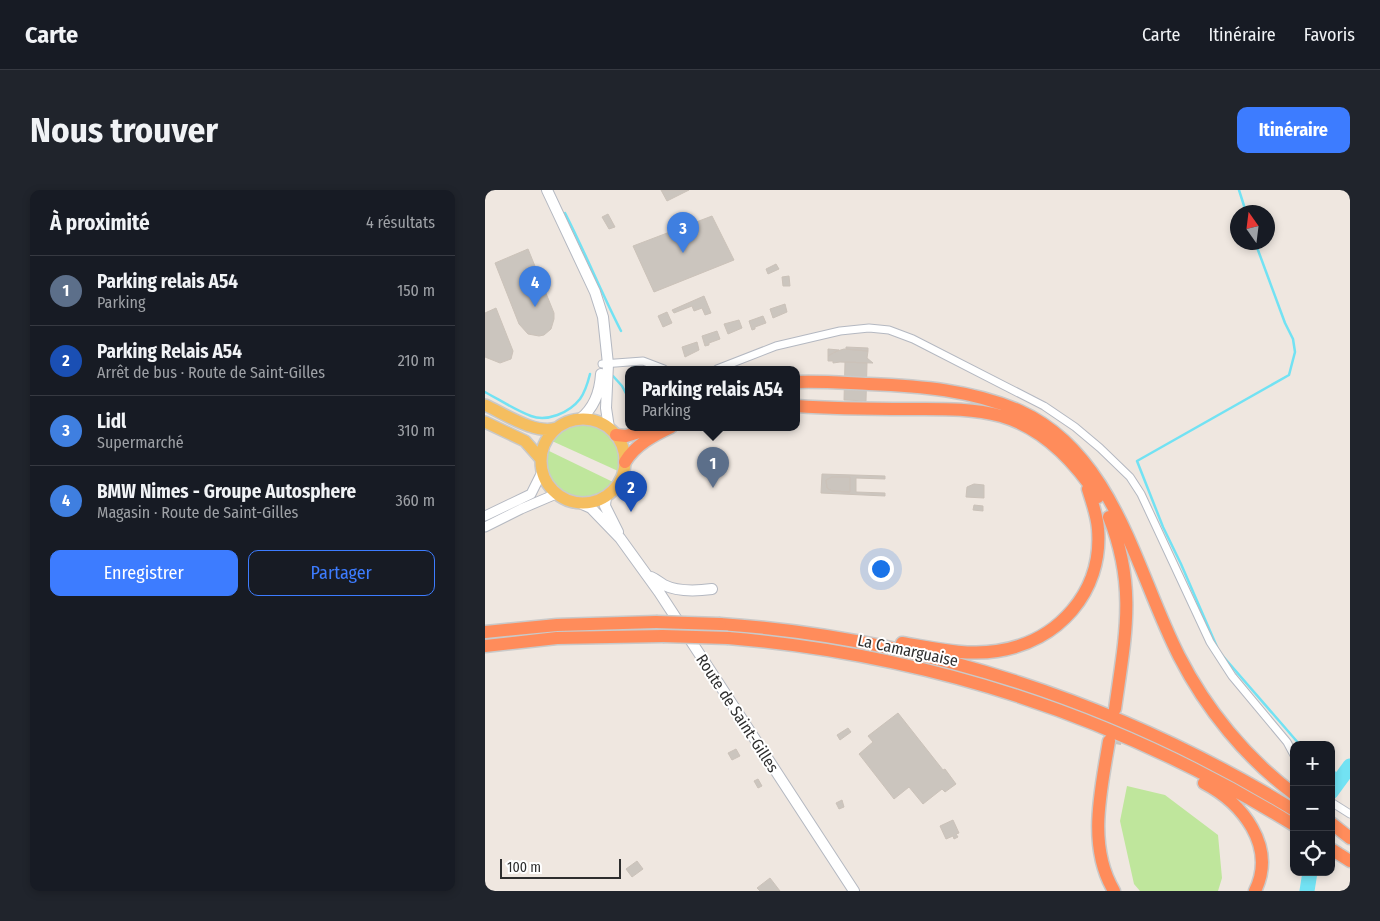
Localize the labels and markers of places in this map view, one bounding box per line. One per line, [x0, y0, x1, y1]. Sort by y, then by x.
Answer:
pin: 3 [667, 212, 699, 253]
pin: 4 [519, 266, 551, 307]
pin: 1 [697, 447, 729, 488]
pin: 2 [615, 471, 647, 512]

